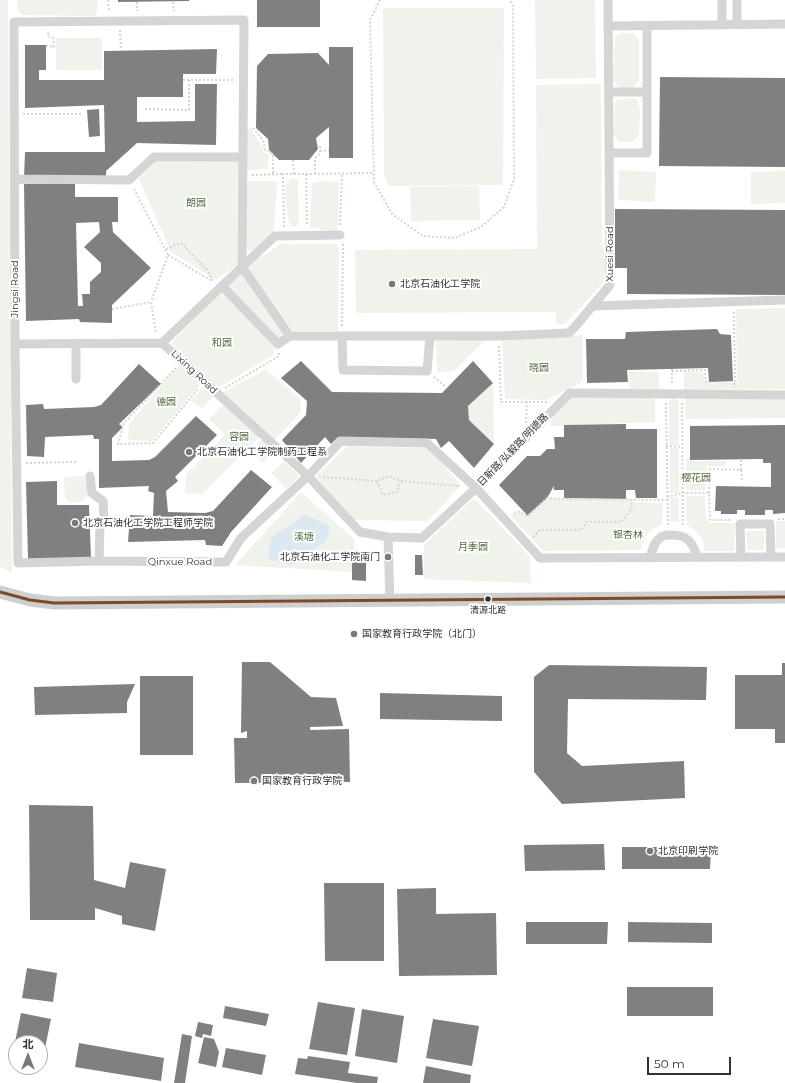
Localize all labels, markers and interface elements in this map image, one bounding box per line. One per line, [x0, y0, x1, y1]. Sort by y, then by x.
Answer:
park label: 朗园 [186, 197, 206, 209]
street label: Xuesi Road [604, 226, 616, 282]
street label: Jingsi Road [9, 260, 21, 318]
place label: 北京石油化工学院 [400, 278, 480, 290]
marker: 北京石油化工学院 [387, 279, 397, 289]
park label: 和园 [212, 337, 232, 349]
street label: Lixing Road [168, 347, 220, 397]
park label: 晓园 [529, 362, 549, 374]
park label: 德园 [156, 396, 176, 408]
street label: 日新路/弘毅路/明德路 [475, 411, 551, 489]
park label: 容园 [229, 431, 249, 443]
place label: 北京石油化工学院制药工程系 [197, 446, 327, 458]
marker: 北京石油化工学院制药工程系 [184, 447, 194, 457]
park label: 樱花园 [681, 472, 711, 484]
place label: 北京石油化工学院工程师学院 [83, 517, 213, 529]
marker: 北京石油化工学院工程师学院 [70, 518, 80, 528]
park label: 银杏林 [613, 529, 643, 541]
park label: 溪塘 [294, 531, 314, 543]
park label: 月季园 [458, 541, 488, 553]
place label: 北京石油化工学院南门 [280, 551, 380, 563]
marker: 北京石油化工学院南门 [383, 552, 393, 562]
street label: Qinxue Road [148, 556, 212, 568]
marker: 清源北路 [483, 594, 493, 604]
place label: 清源北路 [470, 605, 506, 615]
place label: 国家教育行政学院（北门） [362, 628, 482, 640]
marker: 国家教育行政学院（北门） [349, 629, 359, 639]
place label: 国家教育行政学院 [262, 775, 342, 787]
marker: 国家教育行政学院 [249, 776, 259, 786]
place label: 北京印刷学院 [658, 845, 718, 857]
marker: 北京印刷学院 [645, 846, 655, 856]
north arrow [8, 1035, 48, 1075]
text: 北 [23, 1037, 34, 1051]
scale bar [649, 1049, 733, 1075]
text: 50 m [654, 1056, 685, 1071]

